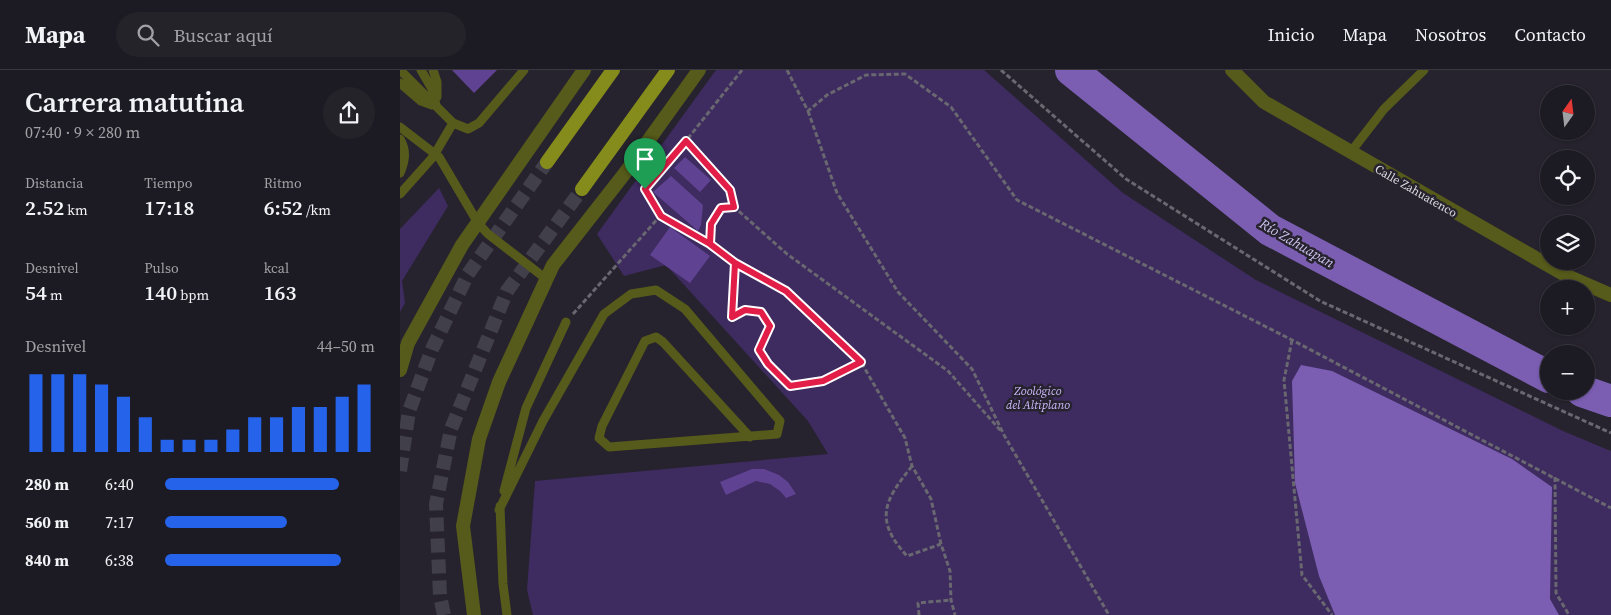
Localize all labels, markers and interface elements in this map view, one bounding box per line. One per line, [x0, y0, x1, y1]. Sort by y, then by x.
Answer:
search box [116, 12, 466, 57]
text: Mapa [25, 18, 86, 51]
icon: search [134, 21, 162, 49]
text: Buscar aquí [174, 22, 273, 48]
text: Inicio [1268, 22, 1315, 47]
text: Mapa [1343, 22, 1387, 47]
text: Nosotros [1415, 22, 1486, 47]
text: Contacto [1514, 22, 1586, 47]
text: Carrera matutina [25, 83, 244, 121]
north arrow [1540, 85, 1595, 140]
map controls [1540, 85, 1595, 400]
button: share [323, 87, 375, 139]
text: 07:40 · 9 × 280 m [25, 121, 140, 143]
pin [624, 138, 666, 189]
icon: arrive [631, 145, 659, 173]
button: locate [1540, 150, 1595, 205]
street label: Calle Zahuatenco [1372, 161, 1460, 221]
text: Distancia [25, 173, 83, 193]
text: Tiempo [144, 173, 192, 193]
text: Ritmo [264, 173, 302, 193]
text: 2.52 [25, 193, 64, 222]
text: 17:18 [144, 193, 194, 222]
text: 6:52 [264, 193, 303, 222]
text: km [64, 200, 88, 220]
text: /km [303, 200, 331, 220]
water label: Río Zahuapan [1255, 213, 1338, 273]
button: layers [1540, 215, 1595, 270]
text: Desnivel [25, 258, 79, 278]
text: Pulso [144, 258, 179, 278]
text: kcal [264, 258, 289, 278]
text: 54 [25, 278, 47, 307]
text: 140 [144, 278, 177, 307]
text: 163 [264, 278, 296, 307]
button: + [1540, 280, 1595, 335]
text: m [47, 285, 63, 305]
text: bpm [177, 285, 209, 305]
text: Desnivel [25, 335, 86, 357]
text: 44–50 m [317, 335, 375, 357]
button: − [1540, 345, 1595, 400]
park label: Zoológico del Altiplano [1006, 383, 1070, 413]
text: 280 m [25, 473, 69, 495]
text: 6:40 [105, 473, 134, 495]
text: 560 m [25, 511, 69, 533]
text: 7:17 [105, 511, 134, 533]
text: 840 m [25, 549, 69, 571]
text: 6:38 [105, 549, 134, 571]

